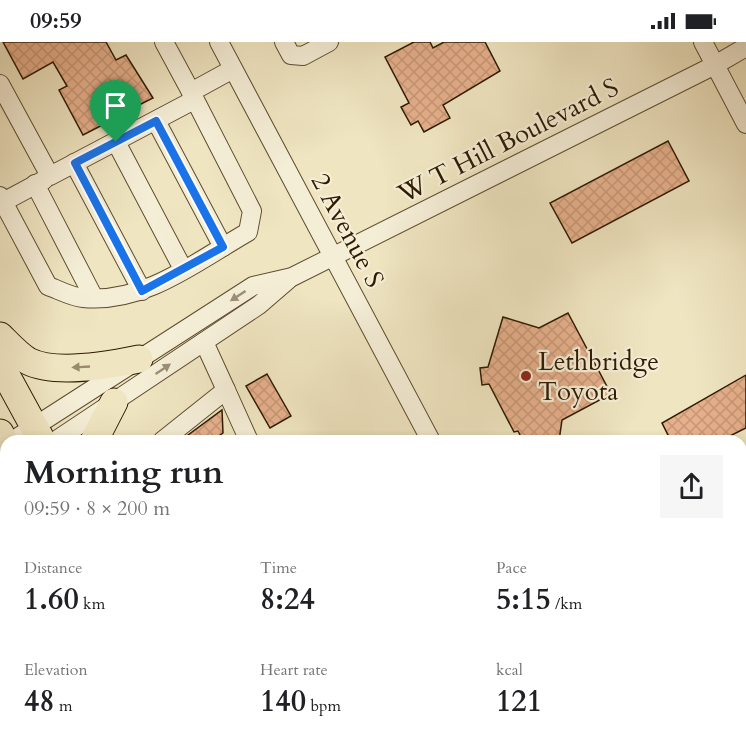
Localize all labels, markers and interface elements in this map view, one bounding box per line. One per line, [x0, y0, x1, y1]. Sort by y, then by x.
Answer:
text: 09:59 [30, 6, 81, 36]
street label: W T Hill Boulevard S [391, 70, 624, 212]
pin [90, 80, 141, 142]
icon: arrive [99, 89, 132, 122]
street label: 2 Avenue S [303, 167, 392, 293]
one-way arrow [230, 290, 246, 301]
place label: Lethbridge Toyota [538, 344, 659, 409]
one-way arrow [72, 363, 91, 372]
one-way arrow [154, 363, 170, 375]
marker: Lethbridge Toyota [519, 369, 533, 383]
text: Morning run [24, 450, 224, 495]
button: share [660, 455, 723, 518]
text: 09:59 · 8 × 200 m [24, 495, 170, 522]
text: Distance [24, 557, 82, 579]
text: Time [260, 557, 297, 579]
text: Pace [496, 557, 527, 579]
text: 1.60 [24, 579, 79, 620]
text: 8:24 [260, 579, 315, 620]
text: 5:15 [496, 579, 551, 620]
text: km [79, 593, 105, 615]
text: /km [551, 593, 582, 615]
text: Elevation [24, 659, 88, 681]
text: Heart rate [260, 659, 328, 681]
text: kcal [496, 659, 523, 681]
text: 48 [24, 681, 55, 722]
text: 140 [260, 681, 306, 722]
text: 121 [496, 681, 542, 722]
text: m [55, 695, 73, 717]
text: bpm [306, 695, 341, 717]

